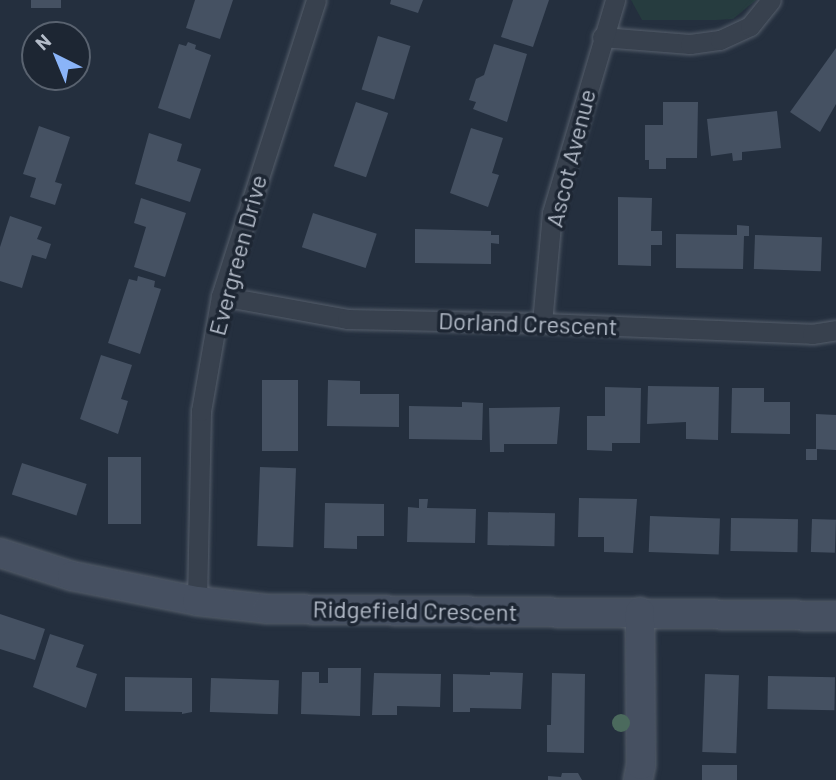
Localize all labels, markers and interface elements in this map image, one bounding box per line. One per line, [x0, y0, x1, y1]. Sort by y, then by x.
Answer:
north arrow [21, 21, 91, 91]
text: N [30, 29, 55, 54]
street label: Ascot Avenue [539, 86, 601, 230]
street label: Evergreen Drive [202, 172, 272, 338]
street label: Dorland Crescent [438, 305, 618, 341]
street label: Ridgefield Crescent [312, 594, 518, 626]

